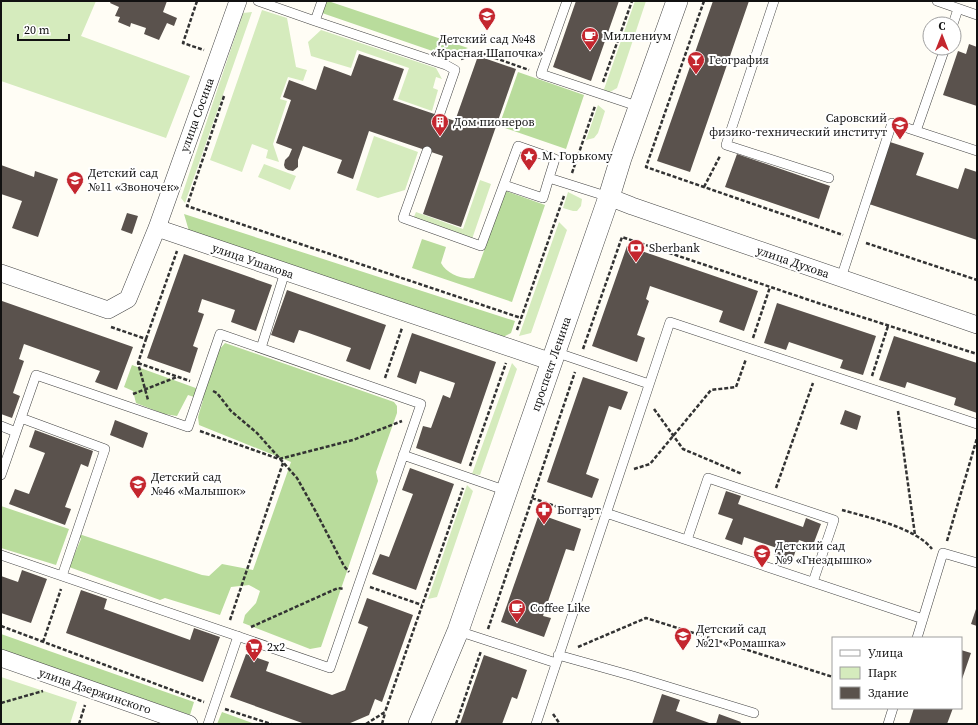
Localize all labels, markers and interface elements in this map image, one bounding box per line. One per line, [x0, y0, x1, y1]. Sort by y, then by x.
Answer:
school or university icon: Детский сад №48 «Красная Шапочка» [477, 6, 497, 31]
scale bar [18, 16, 69, 42]
north arrow [922, 16, 962, 56]
text: С [939, 19, 946, 34]
text: 20 m [24, 22, 50, 38]
cafe icon: Миллениум [580, 26, 600, 51]
place label: Миллениум [603, 28, 671, 44]
place label: Детский сад №48 «Красная Шапочка» [431, 31, 543, 61]
bar icon: География [686, 50, 706, 75]
place label: География [709, 52, 769, 68]
street label: улица Сосина [176, 75, 218, 154]
place label: Саровский физико-технический институт [709, 110, 888, 140]
building icon: Дом пионеров [430, 112, 450, 137]
place label: Дом пионеров [453, 114, 534, 130]
school or university icon: Саровский физико-технический институт [890, 115, 910, 140]
place icon: М. Горькому [519, 146, 539, 171]
place label: М. Горькому [542, 148, 613, 164]
place label: Детский сад №11 «Звоночек» [88, 165, 179, 195]
school or university icon: Детский сад №11 «Звоночек» [65, 170, 85, 195]
bank icon: Sberbank [626, 238, 646, 263]
street label: улица Ушакова [210, 240, 297, 283]
place label: Sberbank [649, 240, 700, 256]
street label: улица Духова [754, 242, 832, 282]
street label: проспект Ленина [527, 314, 575, 414]
place label: Детский сад №46 «Малышок» [151, 469, 246, 499]
school or university icon: Детский сад №46 «Малышок» [128, 474, 148, 499]
pharmacy icon: Боггарт [534, 500, 554, 525]
place label: Боггарт [557, 502, 602, 518]
place label: Детский сад №9 «Гнездышко» [775, 538, 872, 568]
school or university icon: Детский сад №9 «Гнездышко» [752, 543, 772, 568]
cafe icon: Coffee Like [507, 598, 527, 623]
place label: Coffee Like [530, 600, 590, 616]
place label: Детский сад №21 «Ромашка» [696, 621, 786, 651]
school or university icon: Детский сад №21 «Ромашка» [673, 626, 693, 651]
supermarket icon: 2x2 [244, 637, 264, 662]
legend [832, 637, 962, 709]
place label: 2x2 [267, 639, 285, 655]
text: Улица [868, 645, 904, 661]
street label: улица Дзержинского [37, 664, 154, 718]
text: Парк [868, 665, 897, 681]
text: Здание [868, 685, 909, 701]

